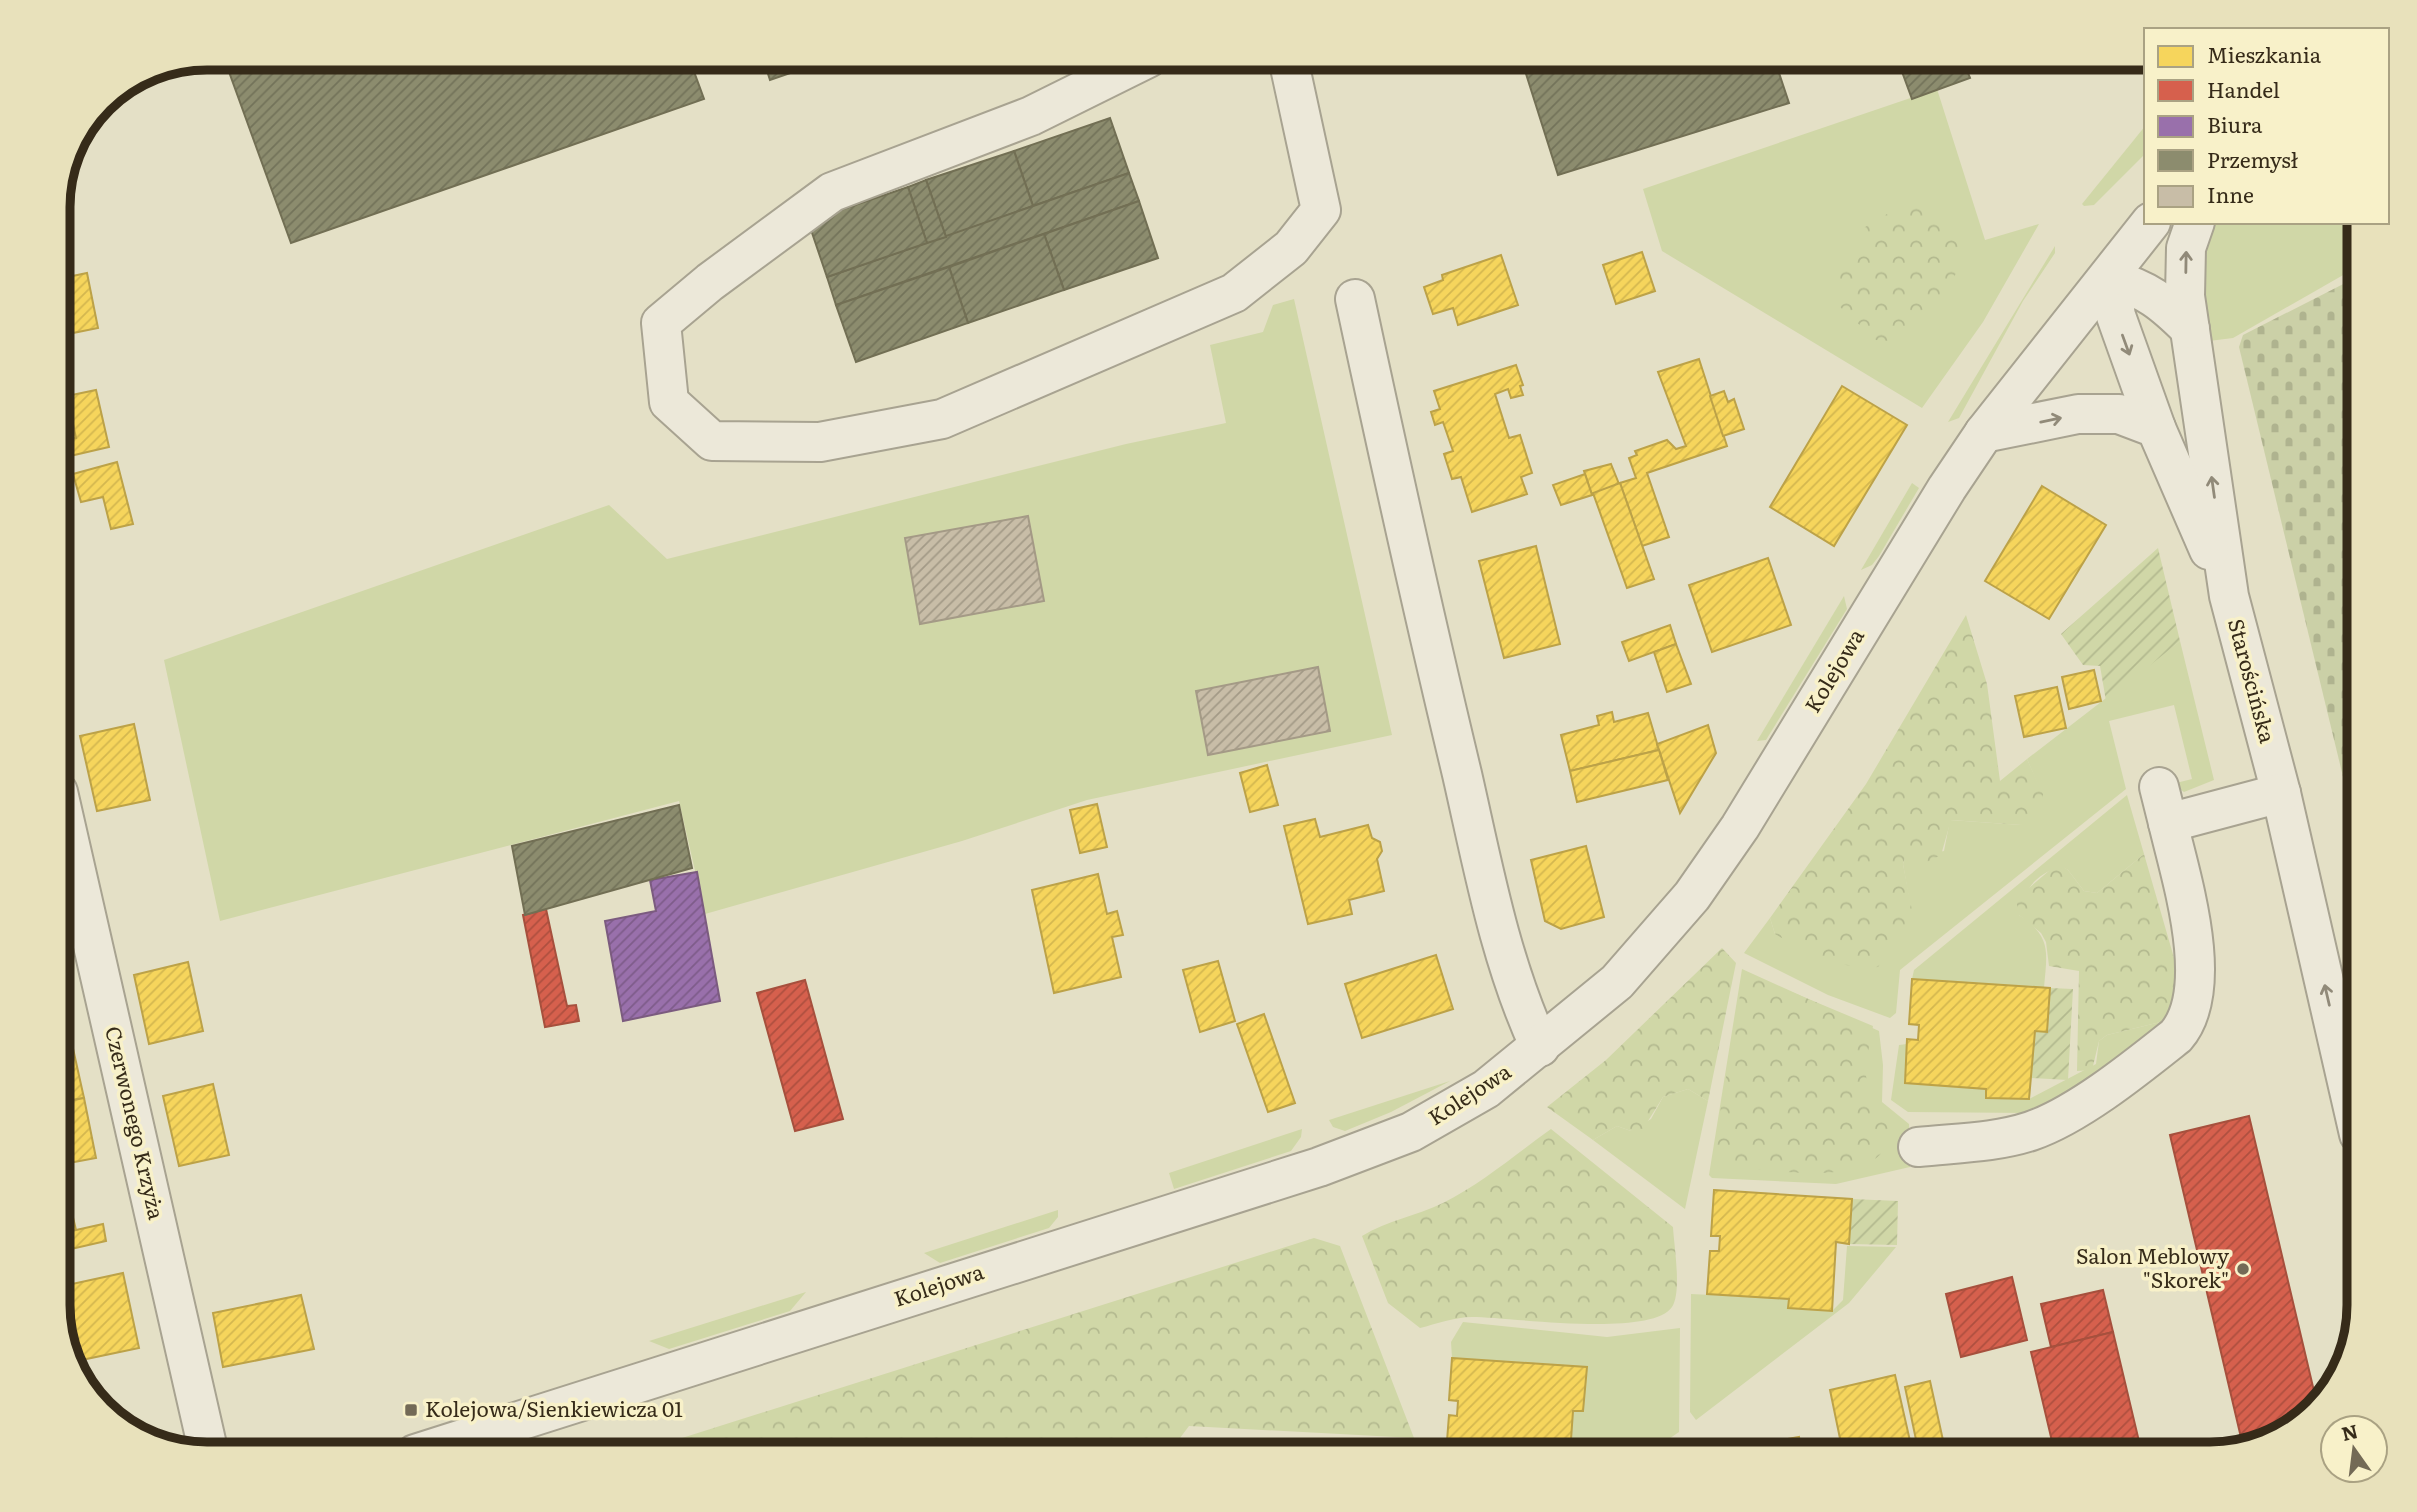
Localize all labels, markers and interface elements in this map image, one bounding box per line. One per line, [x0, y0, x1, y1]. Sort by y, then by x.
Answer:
legend [2144, 28, 2389, 224]
text: Mieszkania [2207, 38, 2322, 69]
text: Handel [2207, 73, 2280, 104]
text: Biura [2207, 108, 2263, 139]
text: Przemysł [2207, 143, 2298, 174]
text: Inne [2207, 178, 2254, 209]
one-way arrow [2179, 250, 2192, 273]
one-way arrow [2121, 333, 2133, 355]
one-way arrow [2039, 412, 2062, 426]
one-way arrow [2206, 476, 2219, 499]
street label: Starościńska [2222, 615, 2285, 747]
street label: Kolejowa [1796, 621, 1870, 718]
one-way arrow [2320, 984, 2334, 1007]
street label: Czerwonego Krzyża [99, 1023, 174, 1223]
street label: Kolejowa [1421, 1054, 1517, 1131]
place label: Salon Meblowy "Skorek" [2076, 1239, 2230, 1294]
street label: Kolejowa [889, 1254, 988, 1313]
marker: Salon Meblowy "Skorek" [2235, 1261, 2251, 1277]
place label: Kolejowa/Sienkiewicza 01 [425, 1392, 683, 1423]
marker: Kolejowa/Sienkiewicza 01 [403, 1402, 419, 1418]
north arrow [2319, 1414, 2389, 1484]
text: N [2339, 1416, 2361, 1447]

